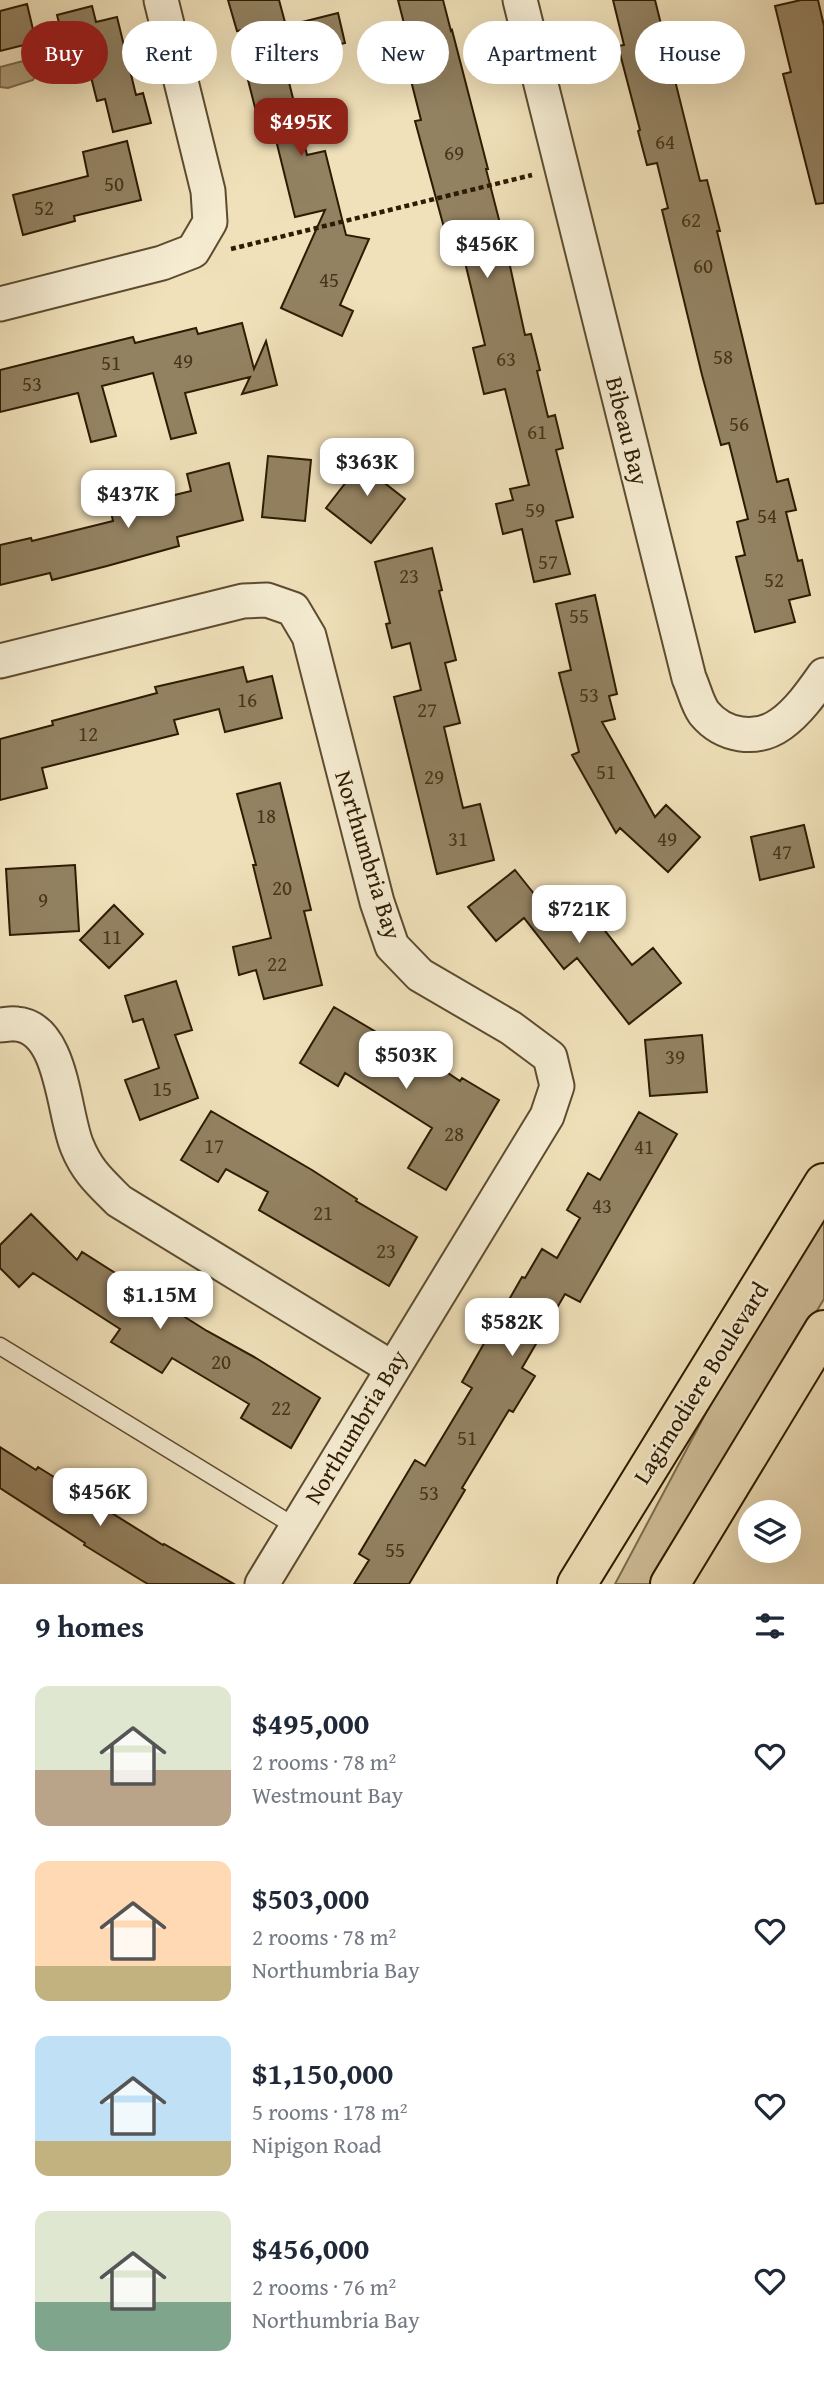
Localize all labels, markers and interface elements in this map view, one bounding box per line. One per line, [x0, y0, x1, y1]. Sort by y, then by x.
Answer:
chip: Buy [21, 21, 108, 84]
chip: Rent [122, 21, 217, 84]
chip: Filters [231, 21, 343, 84]
chip: New [357, 21, 449, 84]
chip: Apartment [463, 21, 621, 84]
chip: House [635, 21, 745, 84]
pin: $495K [252, 99, 350, 158]
text: $495K [270, 104, 332, 137]
house number: 64 [655, 126, 675, 157]
house number: 69 [444, 137, 464, 168]
house number: 50 [104, 168, 124, 199]
house number: 52 [34, 192, 54, 223]
house number: 62 [681, 204, 701, 235]
pin: $456K [438, 220, 536, 280]
text: $456K [456, 226, 518, 259]
house number: 60 [693, 250, 713, 281]
house number: 45 [319, 264, 339, 295]
house number: 58 [713, 341, 733, 372]
house number: 63 [496, 343, 516, 374]
house number: 49 [173, 345, 193, 376]
house number: 51 [101, 347, 121, 378]
house number: 53 [22, 368, 42, 399]
street label: Bibeau Bay [597, 373, 658, 489]
house number: 56 [729, 408, 749, 439]
house number: 61 [527, 416, 547, 447]
pin: $363K [318, 438, 416, 498]
text: $363K [336, 444, 398, 477]
pin: $437K [79, 470, 177, 530]
text: $437K [97, 476, 159, 509]
house number: 59 [525, 494, 545, 525]
house number: 54 [757, 500, 777, 531]
house number: 57 [538, 546, 558, 577]
house number: 23 [399, 560, 419, 591]
house number: 52 [764, 564, 784, 595]
house number: 55 [569, 600, 589, 631]
house number: 53 [579, 679, 599, 710]
house number: 16 [237, 684, 257, 715]
house number: 27 [417, 694, 437, 725]
house number: 12 [78, 718, 98, 749]
house number: 51 [596, 756, 616, 787]
house number: 29 [424, 761, 444, 792]
street label: Northumbria Bay [326, 766, 411, 944]
house number: 18 [256, 800, 276, 831]
house number: 31 [448, 823, 468, 854]
house number: 49 [657, 823, 677, 854]
house number: 47 [772, 836, 792, 867]
house number: 20 [272, 872, 292, 903]
house number: 9 [38, 884, 48, 915]
pin: $721K [530, 886, 628, 945]
text: $721K [548, 891, 610, 924]
house number: 11 [102, 921, 122, 952]
house number: 22 [267, 948, 287, 979]
pin: $503K [357, 1032, 455, 1091]
text: $503K [375, 1037, 437, 1070]
house number: 39 [665, 1041, 685, 1072]
house number: 15 [152, 1073, 172, 1104]
house number: 28 [444, 1118, 464, 1149]
house number: 17 [204, 1130, 224, 1161]
house number: 41 [634, 1131, 654, 1162]
house number: 43 [592, 1190, 612, 1221]
house number: 21 [313, 1197, 333, 1228]
house number: 23 [376, 1235, 396, 1266]
pin: $1.15M [103, 1272, 217, 1331]
street label: Lagimodiere Boulevard [624, 1275, 777, 1491]
text: $1.15M [123, 1277, 197, 1310]
pin: $582K [463, 1298, 561, 1358]
text: $582K [481, 1304, 543, 1337]
street label: Northumbria Bay [296, 1343, 416, 1511]
house number: 20 [211, 1346, 231, 1377]
house number: 22 [271, 1392, 291, 1423]
house number: 51 [457, 1422, 477, 1453]
pin: $456K [51, 1468, 149, 1528]
text: $456K [69, 1474, 131, 1507]
house number: 53 [419, 1477, 439, 1508]
map controls [738, 1500, 801, 1563]
button: layers [738, 1500, 801, 1563]
house number: 55 [385, 1534, 405, 1565]
text: 9 homes [35, 1604, 144, 1648]
icon: filters [751, 1607, 789, 1645]
text: $495,000 [252, 1701, 369, 1745]
icon: home [91, 1714, 175, 1798]
icon: heart [751, 1737, 789, 1775]
text: 2 rooms · 78 m² [252, 1745, 396, 1778]
text: Westmount Bay [252, 1778, 403, 1811]
text: $503,000 [252, 1876, 369, 1920]
icon: home [91, 1889, 175, 1973]
icon: heart [751, 1912, 789, 1950]
text: 2 rooms · 78 m² [252, 1920, 396, 1953]
text: Northumbria Bay [252, 1953, 420, 1986]
text: $1,150,000 [252, 2051, 393, 2095]
icon: home [91, 2064, 175, 2148]
icon: heart [751, 2087, 789, 2125]
text: 5 rooms · 178 m² [252, 2095, 407, 2128]
text: Nipigon Road [252, 2128, 382, 2161]
text: $456,000 [252, 2226, 369, 2270]
icon: home [91, 2239, 175, 2323]
icon: heart [751, 2262, 789, 2300]
text: 2 rooms · 76 m² [252, 2270, 396, 2303]
text: Northumbria Bay [252, 2303, 420, 2336]

